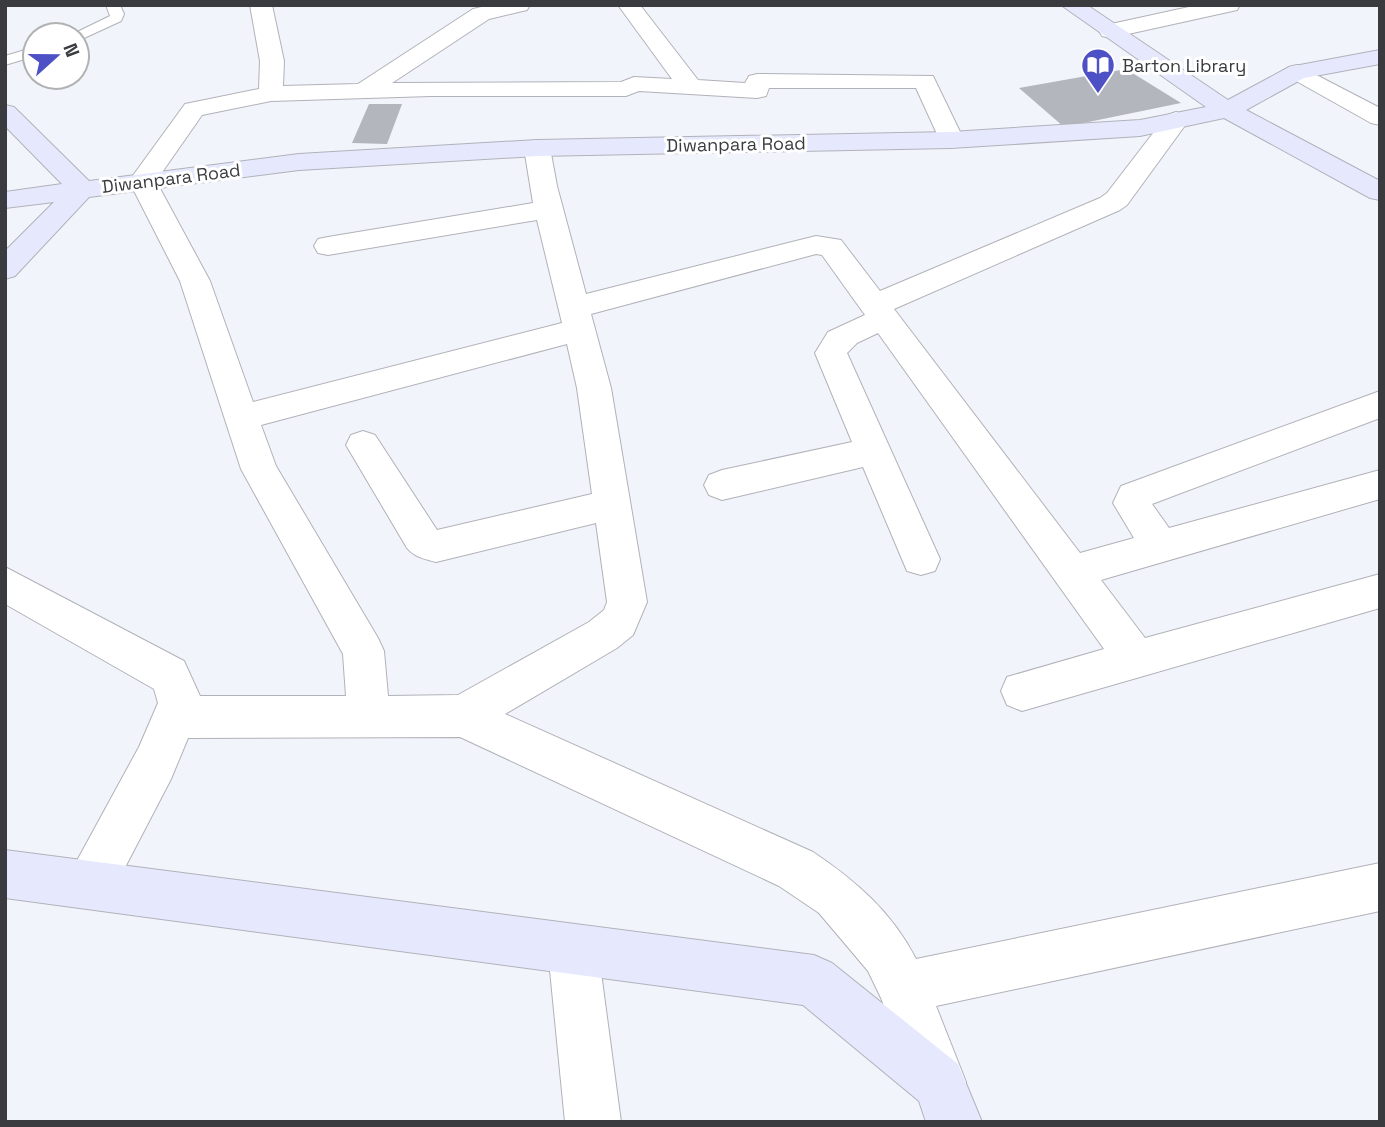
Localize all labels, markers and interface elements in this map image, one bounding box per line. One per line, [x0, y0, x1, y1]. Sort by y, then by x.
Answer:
north arrow [21, 21, 91, 91]
text: N [57, 40, 85, 61]
library icon: Barton Library [1079, 46, 1117, 95]
place label: Barton Library [1122, 54, 1246, 77]
street label: Diwanpara Road [666, 131, 806, 157]
street label: Diwanpara Road [100, 158, 242, 198]

